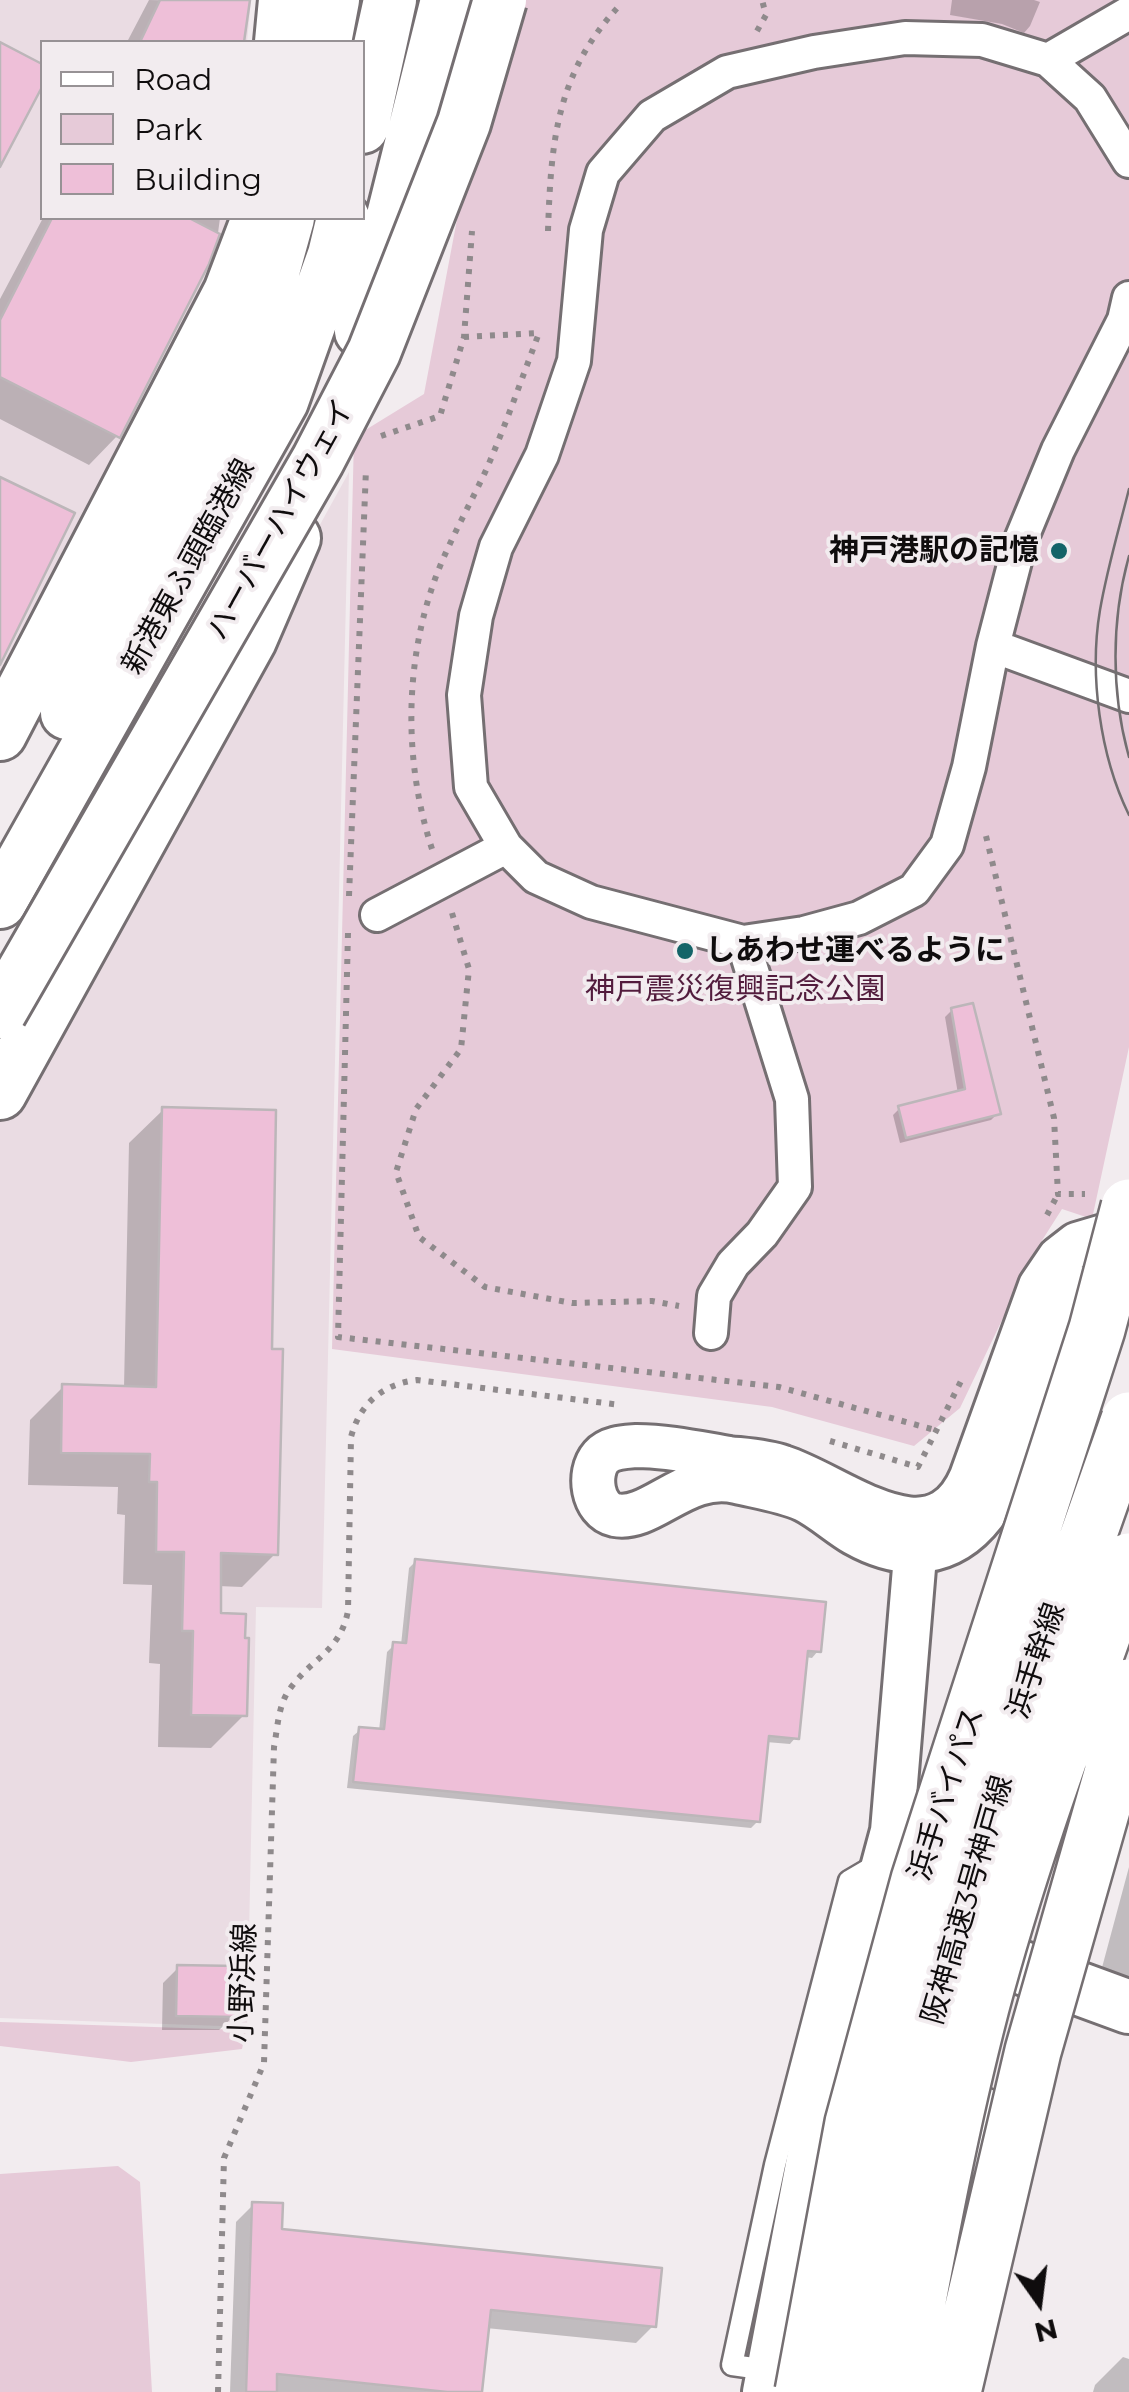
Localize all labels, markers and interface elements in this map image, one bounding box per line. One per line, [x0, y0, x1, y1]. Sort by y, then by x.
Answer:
legend [40, 40, 365, 220]
text: Road [134, 61, 212, 98]
text: Park [134, 111, 203, 148]
text: Building [134, 161, 262, 198]
street label: ハーバーハイウェイ [200, 393, 362, 647]
street label: 新港東ふ頭臨港線 [115, 453, 263, 681]
place label: 神戸港駅の記憶 [829, 533, 1039, 569]
marker: 神戸港駅の記憶 [1048, 540, 1070, 562]
place label: しあわせ運べるように [705, 933, 1005, 969]
marker: しあわせ運べるように [674, 940, 696, 962]
park label: 神戸震災復興記念公園 [585, 972, 885, 1008]
street label: 浜手幹線 [1000, 1598, 1074, 1724]
street label: 浜手バイパス [902, 1703, 992, 1885]
street label: 阪神高速3号神戸線 [915, 1772, 1021, 2028]
street label: 小野浜線 [224, 1922, 264, 2044]
north arrow [989, 2252, 1089, 2352]
text: N [1031, 2312, 1061, 2350]

